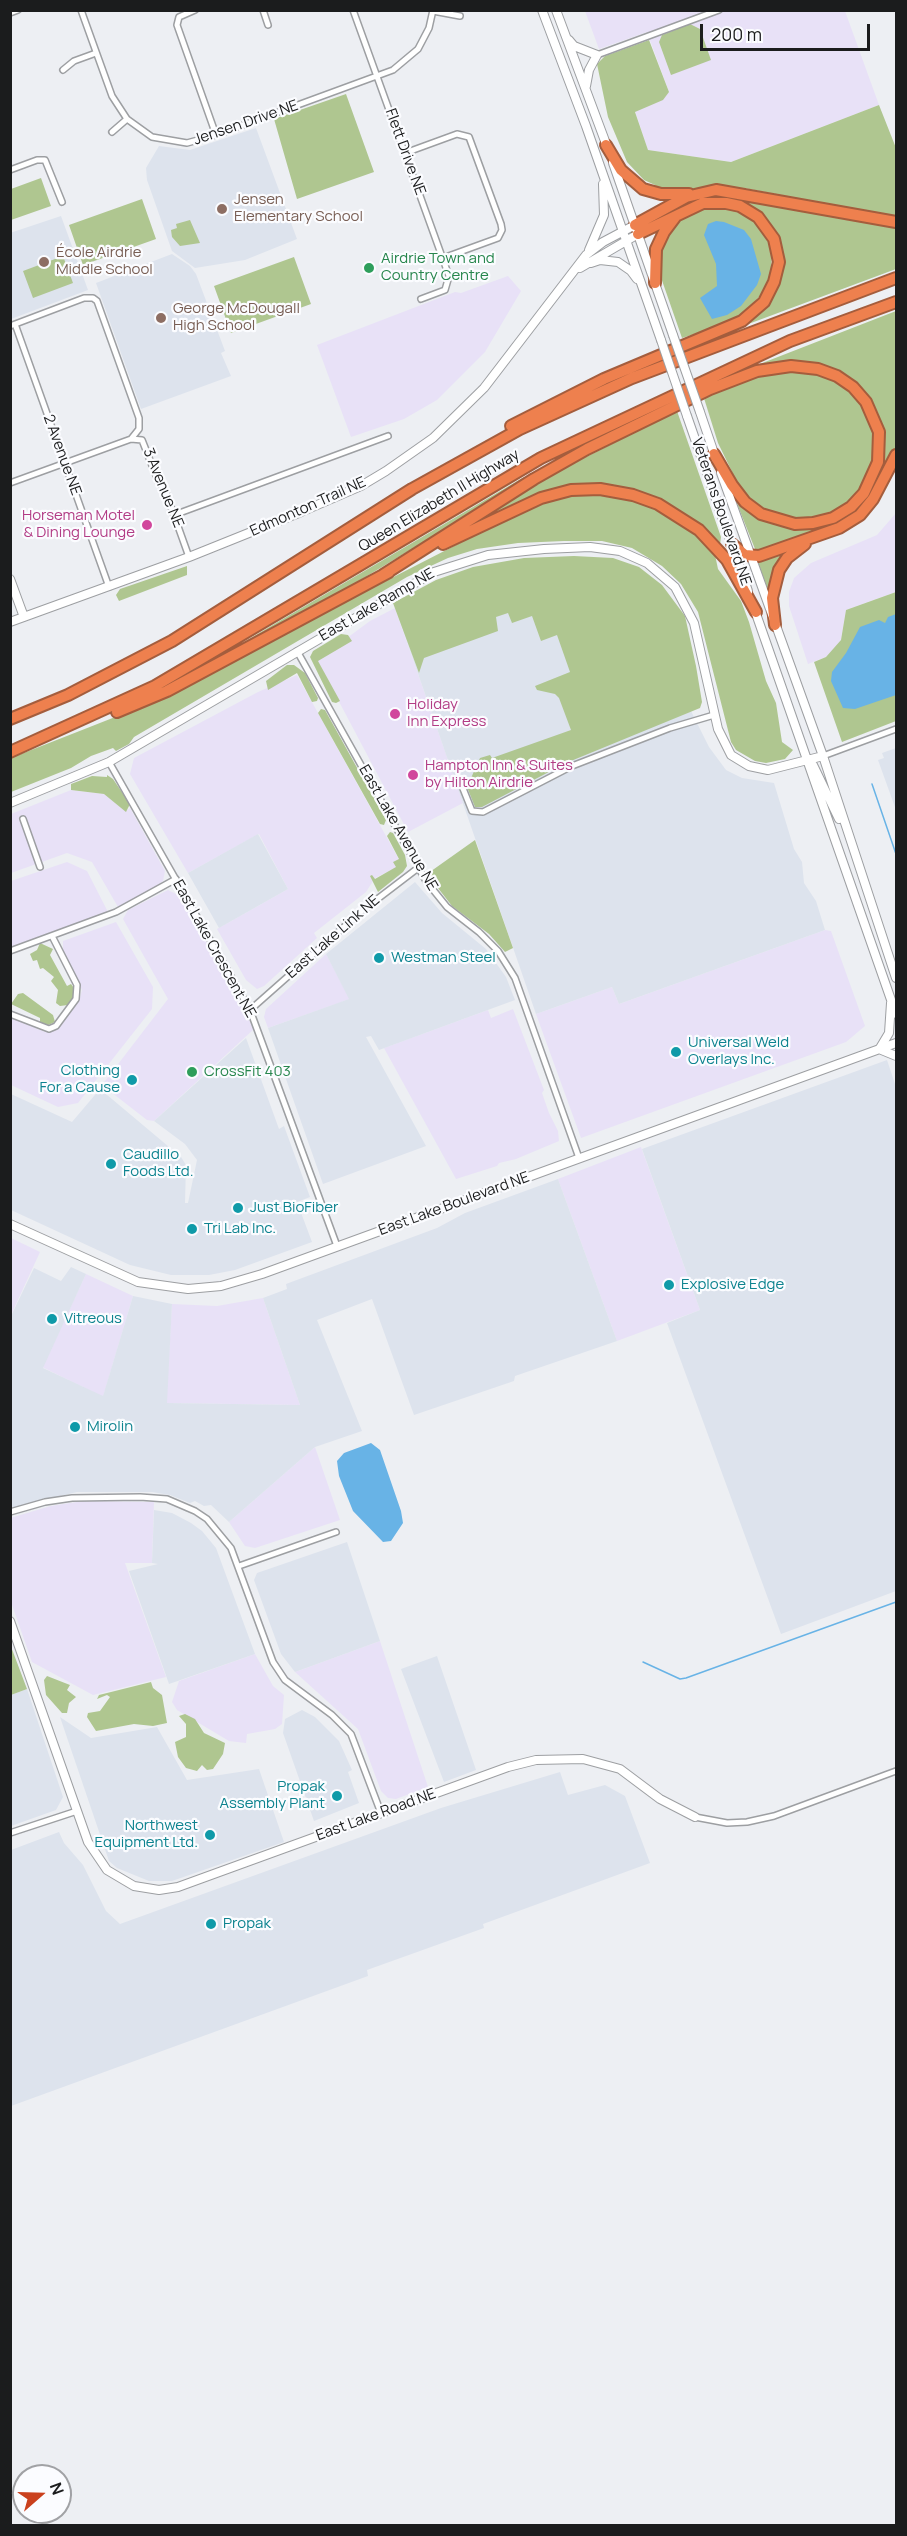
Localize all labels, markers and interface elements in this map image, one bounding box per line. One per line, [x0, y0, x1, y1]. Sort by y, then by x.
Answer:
scale bar [703, 12, 872, 50]
text: 200 m [711, 22, 762, 46]
street label: Jensen Drive NE [191, 97, 301, 149]
street label: Flett Drive NE [381, 106, 429, 198]
place label: Jensen Elementary School [234, 191, 363, 226]
marker: Jensen Elementary School [215, 202, 229, 216]
place label: École Airdrie Middle School [56, 244, 153, 279]
place label: Airdrie Town and Country Centre [381, 250, 495, 285]
marker: École Airdrie Middle School [37, 255, 51, 269]
marker: Airdrie Town and Country Centre [362, 261, 376, 275]
place label: George McDougall High School [173, 300, 300, 335]
marker: George McDougall High School [154, 311, 168, 325]
street label: 2 Avenue NE [39, 412, 85, 498]
street label: Veterans Boulevard NE [687, 436, 755, 588]
street label: 3 Avenue NE [139, 445, 187, 531]
street label: Queen Elizabeth II Highway [355, 446, 523, 556]
street label: Edmonton Trail NE [247, 473, 369, 541]
place label: Horseman Motel & Dining Lounge [22, 507, 135, 542]
marker: Horseman Motel & Dining Lounge [140, 518, 154, 532]
street label: East Lake Ramp NE [316, 565, 438, 645]
place label: Holiday Inn Express [407, 696, 486, 731]
marker: Holiday Inn Express [388, 707, 402, 721]
place label: Hampton Inn & Suites by Hilton Airdrie [425, 757, 573, 792]
street label: East Lake Avenue NE [355, 762, 441, 894]
marker: Hampton Inn & Suites by Hilton Airdrie [406, 768, 420, 782]
street label: East Lake Crescent NE [169, 877, 259, 1021]
street label: East Lake Link NE [283, 891, 383, 983]
place label: Westman Steel [391, 949, 496, 967]
marker: Westman Steel [372, 951, 386, 965]
place label: Universal Weld Overlays Inc. [688, 1034, 789, 1069]
marker: Universal Weld Overlays Inc. [669, 1045, 683, 1059]
place label: Clothing For a Cause [39, 1062, 120, 1097]
place label: CrossFit 403 [204, 1063, 291, 1081]
marker: CrossFit 403 [185, 1065, 199, 1079]
marker: Clothing For a Cause [125, 1073, 139, 1087]
place label: Caudillo Foods Ltd. [123, 1146, 194, 1181]
marker: Caudillo Foods Ltd. [104, 1157, 118, 1171]
street label: East Lake Boulevard NE [376, 1168, 532, 1240]
place label: Just BioFiber [250, 1199, 338, 1217]
marker: Just BioFiber [231, 1201, 245, 1215]
place label: Tri Lab Inc. [204, 1220, 276, 1238]
marker: Tri Lab Inc. [185, 1222, 199, 1236]
place label: Explosive Edge [681, 1276, 784, 1294]
marker: Explosive Edge [662, 1278, 676, 1292]
place label: Vitreous [64, 1310, 122, 1328]
marker: Vitreous [45, 1312, 59, 1326]
place label: Mirolin [87, 1418, 133, 1436]
marker: Mirolin [68, 1420, 82, 1434]
place label: Propak Assembly Plant [219, 1778, 325, 1813]
street label: East Lake Road NE [314, 1785, 438, 1845]
marker: Propak Assembly Plant [330, 1789, 344, 1803]
place label: Northwest Equipment Ltd. [94, 1817, 198, 1852]
marker: Northwest Equipment Ltd. [203, 1828, 217, 1842]
place label: Propak [223, 1915, 271, 1933]
marker: Propak [204, 1917, 218, 1931]
north arrow [12, 2464, 72, 2524]
text: N [45, 2479, 69, 2498]

